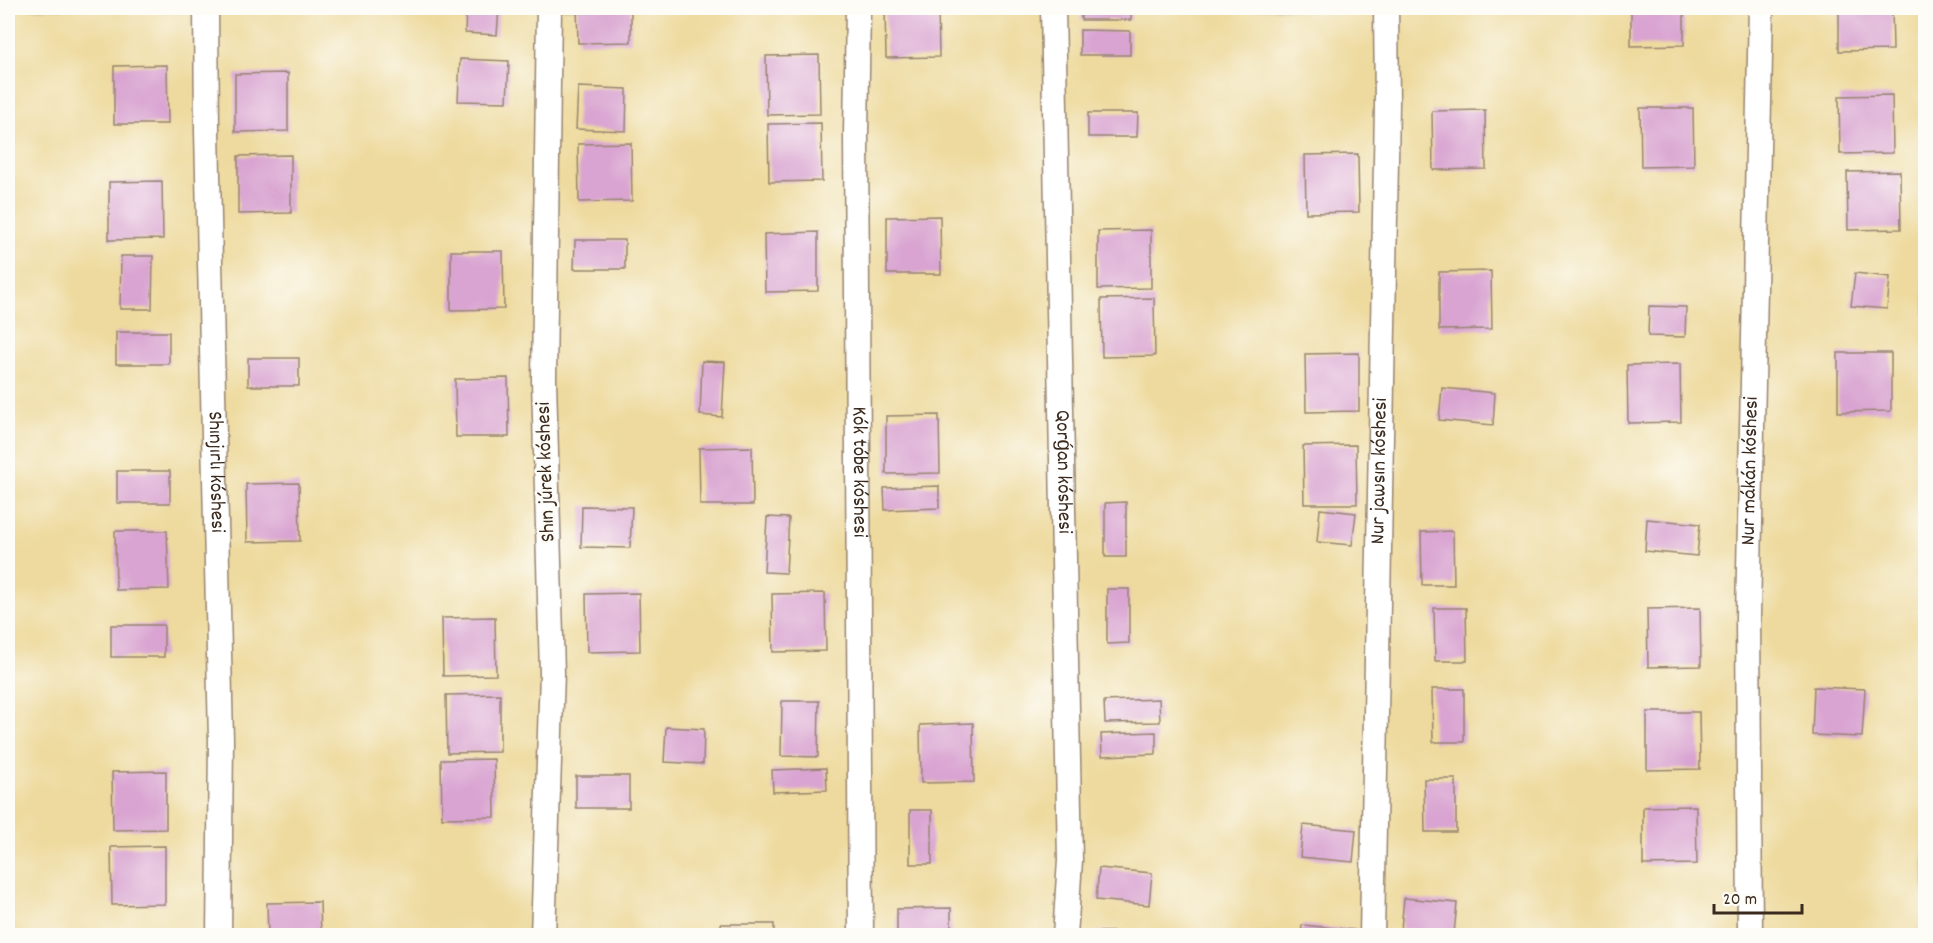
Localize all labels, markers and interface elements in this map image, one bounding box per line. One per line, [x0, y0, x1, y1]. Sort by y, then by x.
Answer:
street label: Nur mákán kóshesi [1735, 396, 1768, 546]
street label: Nur jawsın kóshesi [1364, 397, 1397, 545]
street label: Shın júrek kóshesi [530, 401, 564, 543]
street label: Kók tóbe kóshesi [843, 406, 874, 538]
street label: Qorǵan kóshesi [1046, 410, 1078, 534]
street label: Shınjırlı kóshesi [198, 411, 231, 533]
scale bar [1714, 877, 1802, 915]
text: 20 m [1723, 888, 1757, 913]

